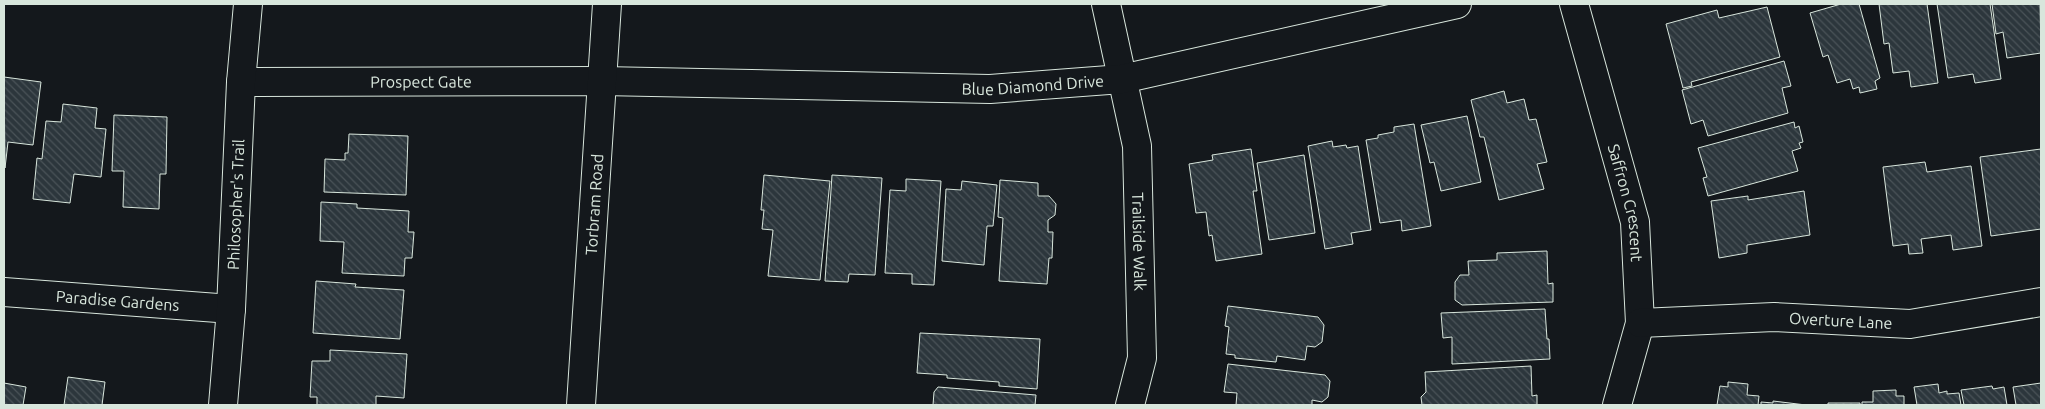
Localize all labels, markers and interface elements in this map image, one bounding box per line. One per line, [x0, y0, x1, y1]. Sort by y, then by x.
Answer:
street label: Blue Diamond Drive [961, 71, 1105, 98]
street label: Prospect Gate [370, 72, 472, 91]
street label: Philosopher's Trail [224, 139, 247, 270]
street label: Saffron Crescent [1605, 142, 1646, 263]
street label: Torbram Road [582, 153, 606, 256]
street label: Trailside Walk [1129, 192, 1149, 291]
street label: Paradise Gardens [55, 287, 180, 314]
street label: Overture Lane [1789, 309, 1893, 332]

